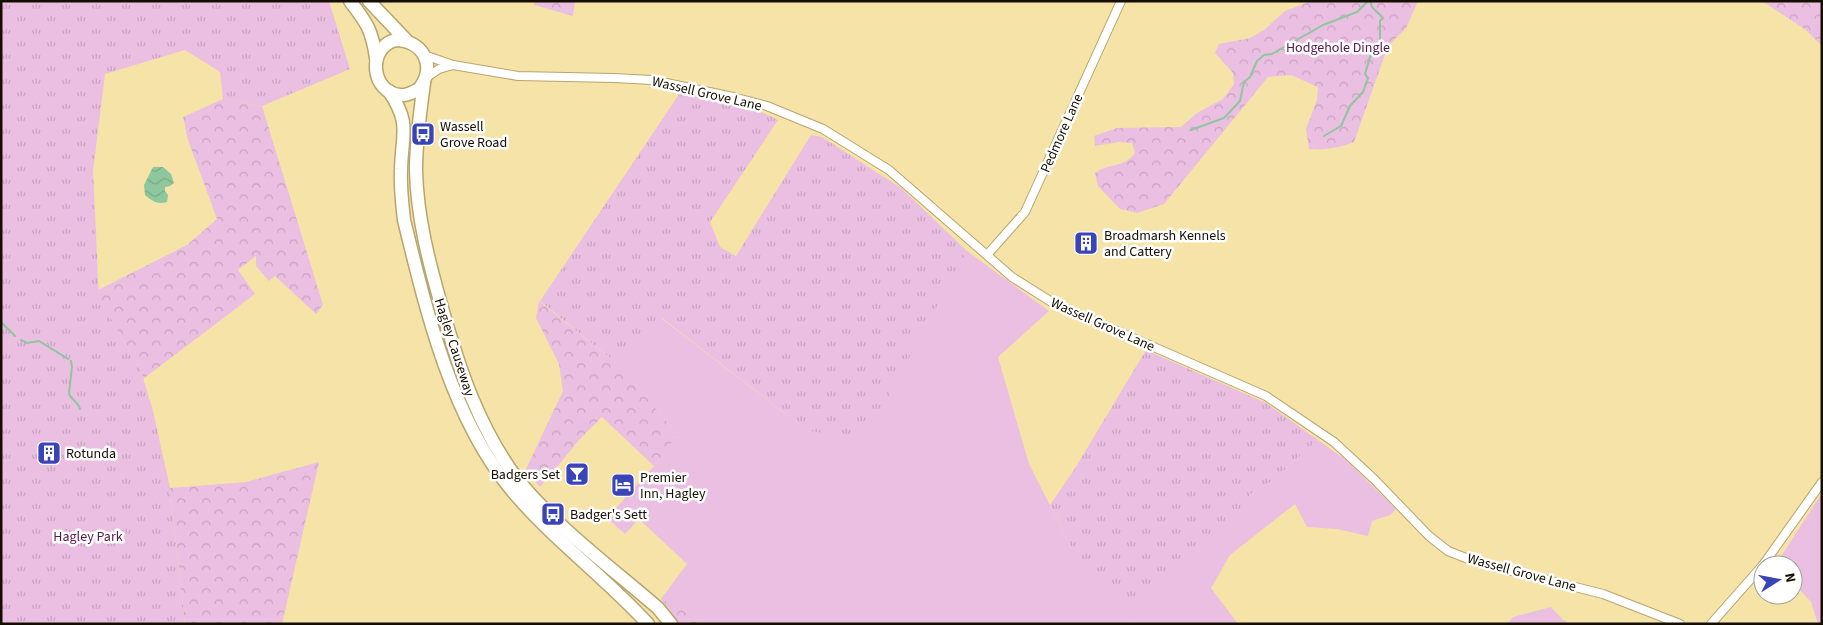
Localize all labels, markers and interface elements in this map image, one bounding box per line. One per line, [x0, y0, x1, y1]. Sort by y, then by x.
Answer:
park label: Hodgehole Dingle [1286, 38, 1390, 58]
street label: Wassell Grove Lane [650, 72, 764, 116]
street label: Pedmore Lane [1036, 91, 1088, 176]
place label: Wassell Grove Road [440, 117, 507, 153]
bus stop icon: Wassell Grove Road [410, 121, 436, 147]
place label: Broadmarsh Kennels and Cattery [1104, 226, 1226, 262]
building icon: Broadmarsh Kennels and Cattery [1073, 230, 1099, 256]
street label: Wassell Grove Lane [1047, 293, 1158, 357]
street label: Hagley Causeway [429, 296, 479, 399]
building icon: Rotunda [36, 440, 62, 466]
place label: Rotunda [66, 444, 116, 464]
bar icon: Badgers Set [564, 461, 590, 487]
place label: Badgers Set [491, 465, 560, 485]
place label: Premier Inn, Hagley [640, 468, 706, 504]
hotel icon: Premier Inn, Hagley [610, 472, 636, 498]
bus stop icon: Badger's Sett [540, 501, 566, 527]
place label: Badger's Sett [570, 505, 647, 525]
park label: Hagley Park [53, 527, 123, 547]
street label: Wassell Grove Lane [1465, 549, 1578, 597]
north arrow [1753, 555, 1803, 605]
text: N [1779, 571, 1800, 584]

